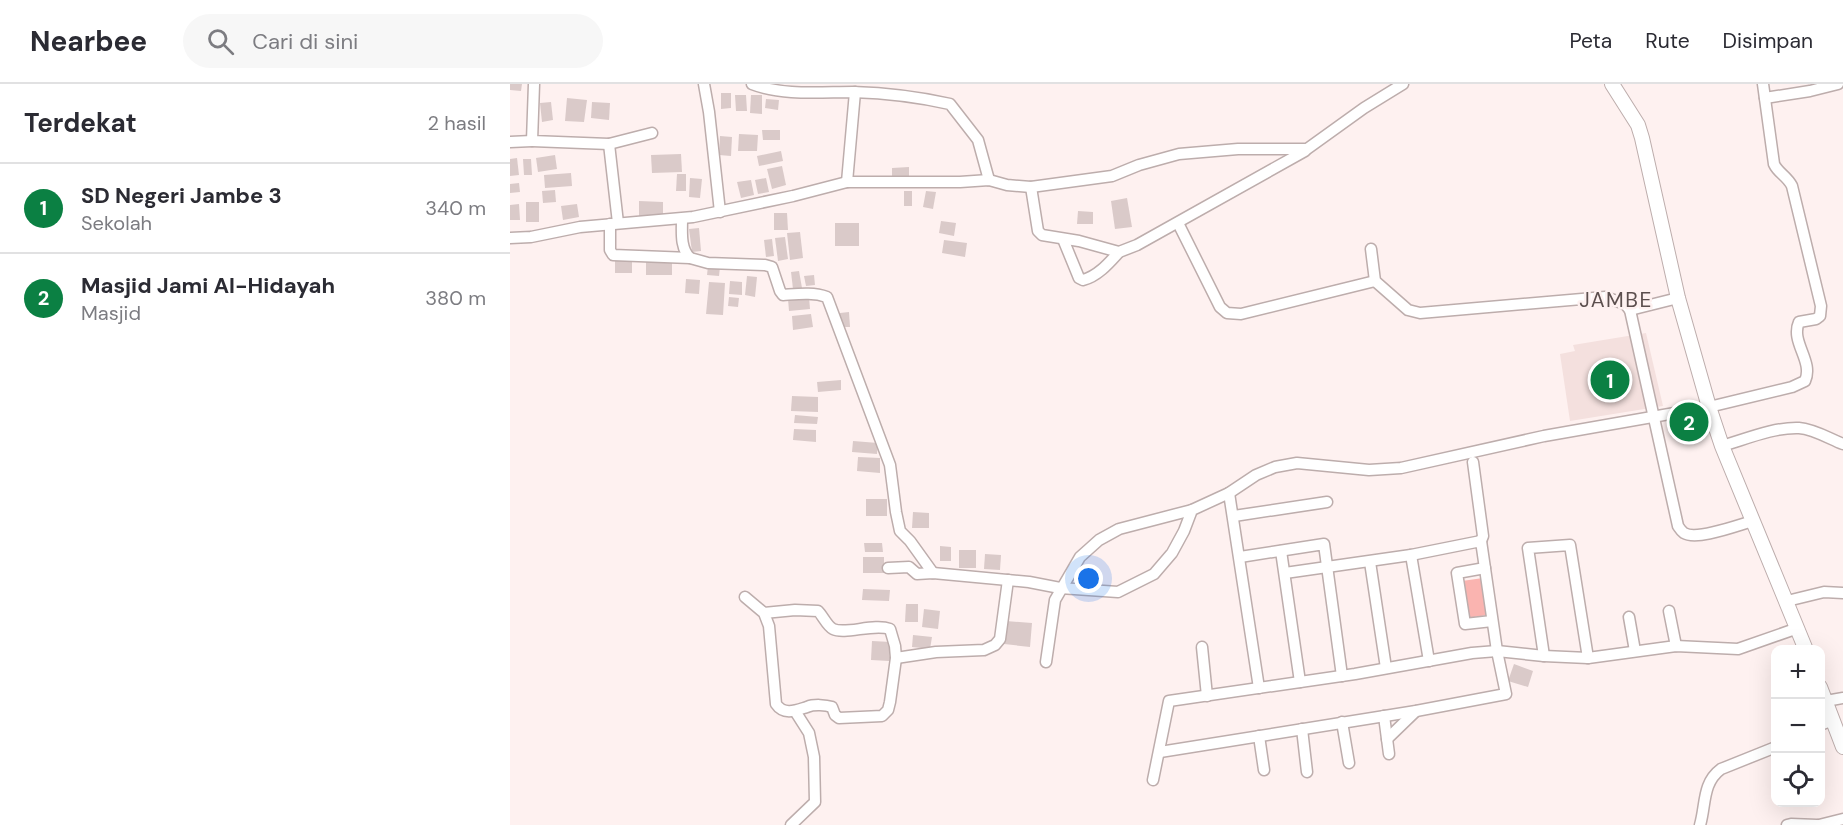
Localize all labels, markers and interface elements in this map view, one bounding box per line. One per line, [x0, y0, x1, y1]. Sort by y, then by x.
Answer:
search box [183, 14, 603, 68]
text: Nearbee [30, 23, 147, 60]
icon: search [204, 25, 237, 58]
text: Cari di sini [252, 27, 358, 56]
text: Peta [1569, 27, 1612, 55]
text: Rute [1645, 27, 1690, 55]
text: Disimpan [1723, 27, 1813, 55]
text: Terdekat [24, 106, 137, 140]
text: 2 hasil [427, 110, 486, 136]
text: SD Negeri Jambe 3 [81, 181, 282, 210]
text: 1 [40, 195, 47, 221]
text: 340 m [425, 195, 486, 221]
text: Sekolah [81, 210, 152, 236]
text: Masjid Jami Al-Hidayah [81, 271, 335, 300]
text: 2 [38, 285, 49, 311]
text: 380 m [425, 285, 486, 311]
district label: JAMBE [1579, 286, 1653, 314]
text: Masjid [81, 300, 141, 326]
pin: 1 [1590, 358, 1630, 402]
pin: 2 [1670, 400, 1708, 444]
your location [1074, 564, 1103, 593]
map controls [1771, 645, 1825, 807]
button: + [1771, 645, 1825, 699]
button: − [1771, 699, 1825, 753]
button: locate [1771, 753, 1825, 807]

